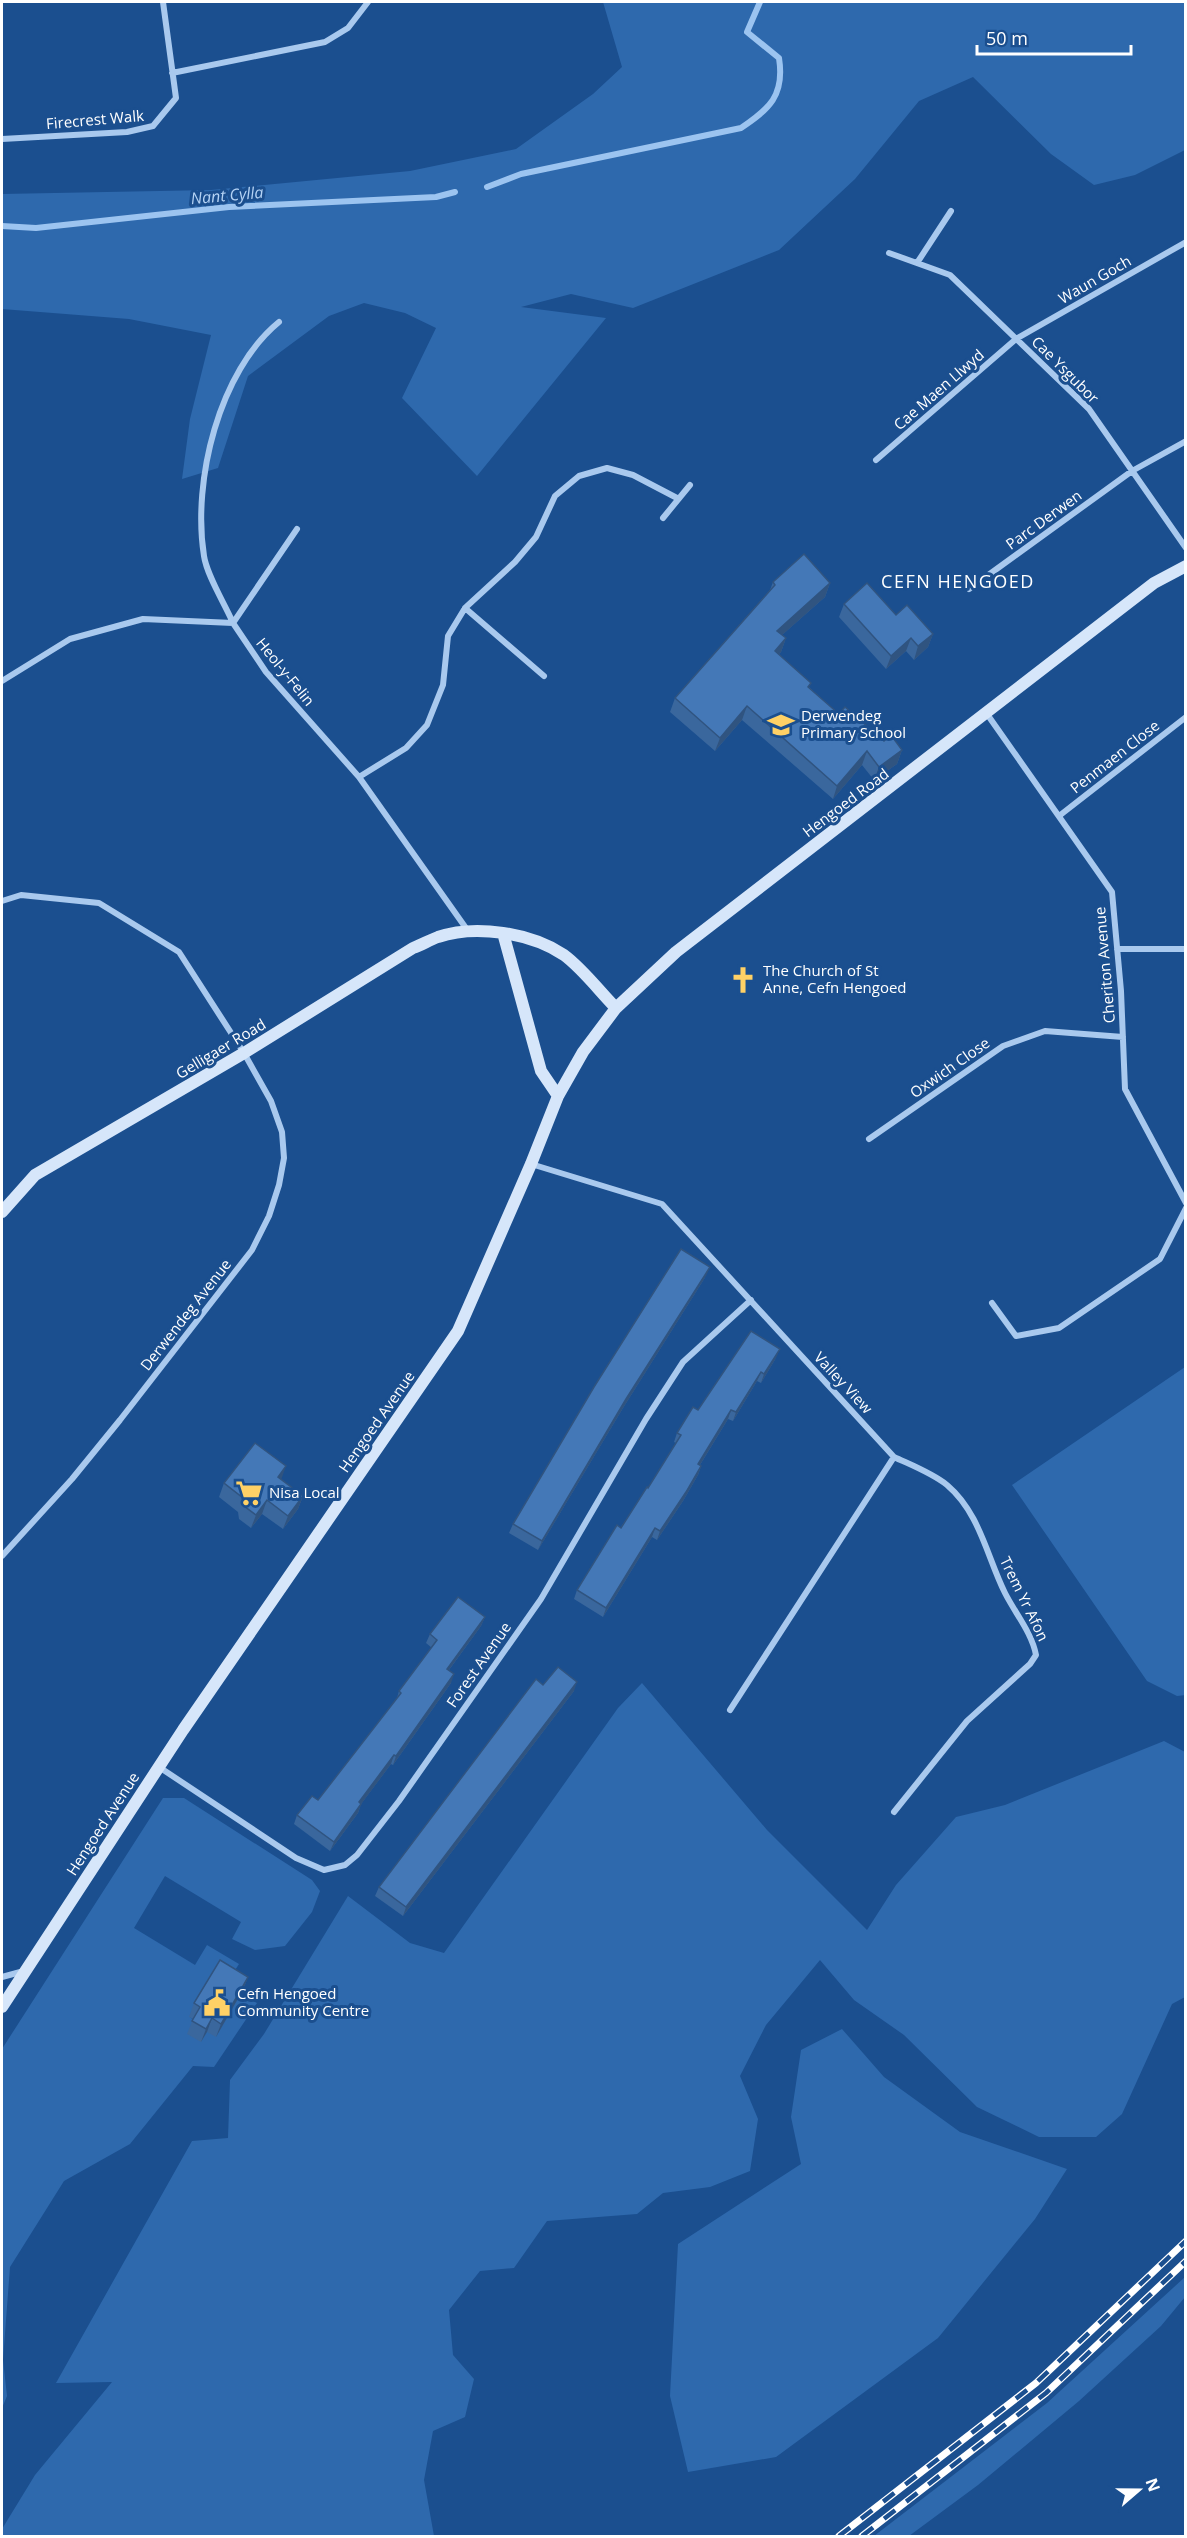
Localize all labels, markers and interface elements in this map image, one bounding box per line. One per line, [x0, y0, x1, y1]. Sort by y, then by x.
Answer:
scale bar [977, 18, 1132, 56]
text: 50 m [986, 26, 1028, 50]
street label: Firecrest Walk [45, 105, 145, 133]
water label: Nant Cylla [190, 181, 264, 209]
street label: Waun Goch [1055, 250, 1134, 308]
street label: Cae Ysgubor [1028, 331, 1104, 407]
street label: Cae Maen Llwyd [889, 345, 988, 434]
street label: Parc Derwen [1001, 485, 1085, 554]
district label: CEFN HENGOED [881, 569, 1035, 593]
street label: Heol-y-Felin [252, 633, 319, 710]
place label: Derwendeg Primary School [801, 705, 906, 742]
school or university icon: Derwendeg Primary School [766, 710, 796, 740]
street label: Penmaen Close [1066, 715, 1163, 797]
street label: Hengoed Road [798, 763, 893, 841]
street label: Cheriton Avenue [1089, 906, 1119, 1024]
place label: The Church of St Anne, Cefn Hengoed [763, 960, 907, 997]
church icon: The Church of St Anne, Cefn Hengoed [728, 965, 758, 995]
street label: Gelligaer Road [172, 1013, 269, 1083]
street label: Oxwich Close [906, 1032, 993, 1102]
street label: Derwendeg Avenue [135, 1254, 235, 1374]
street label: Valley View [810, 1347, 878, 1418]
street label: Hengoed Avenue [334, 1367, 419, 1476]
supermarket icon: Nisa Local [234, 1478, 264, 1508]
place label: Nisa Local [269, 1482, 340, 1502]
street label: Trem Yr Afon [996, 1553, 1054, 1644]
street label: Forest Avenue [441, 1618, 515, 1711]
street label: Hengoed Avenue [61, 1768, 143, 1879]
place label: Cefn Hengoed Community Centre [237, 1983, 369, 2020]
public building icon: Cefn Hengoed Community Centre [202, 1988, 232, 2018]
north arrow [1109, 2460, 1169, 2520]
text: N [1141, 2475, 1166, 2495]

